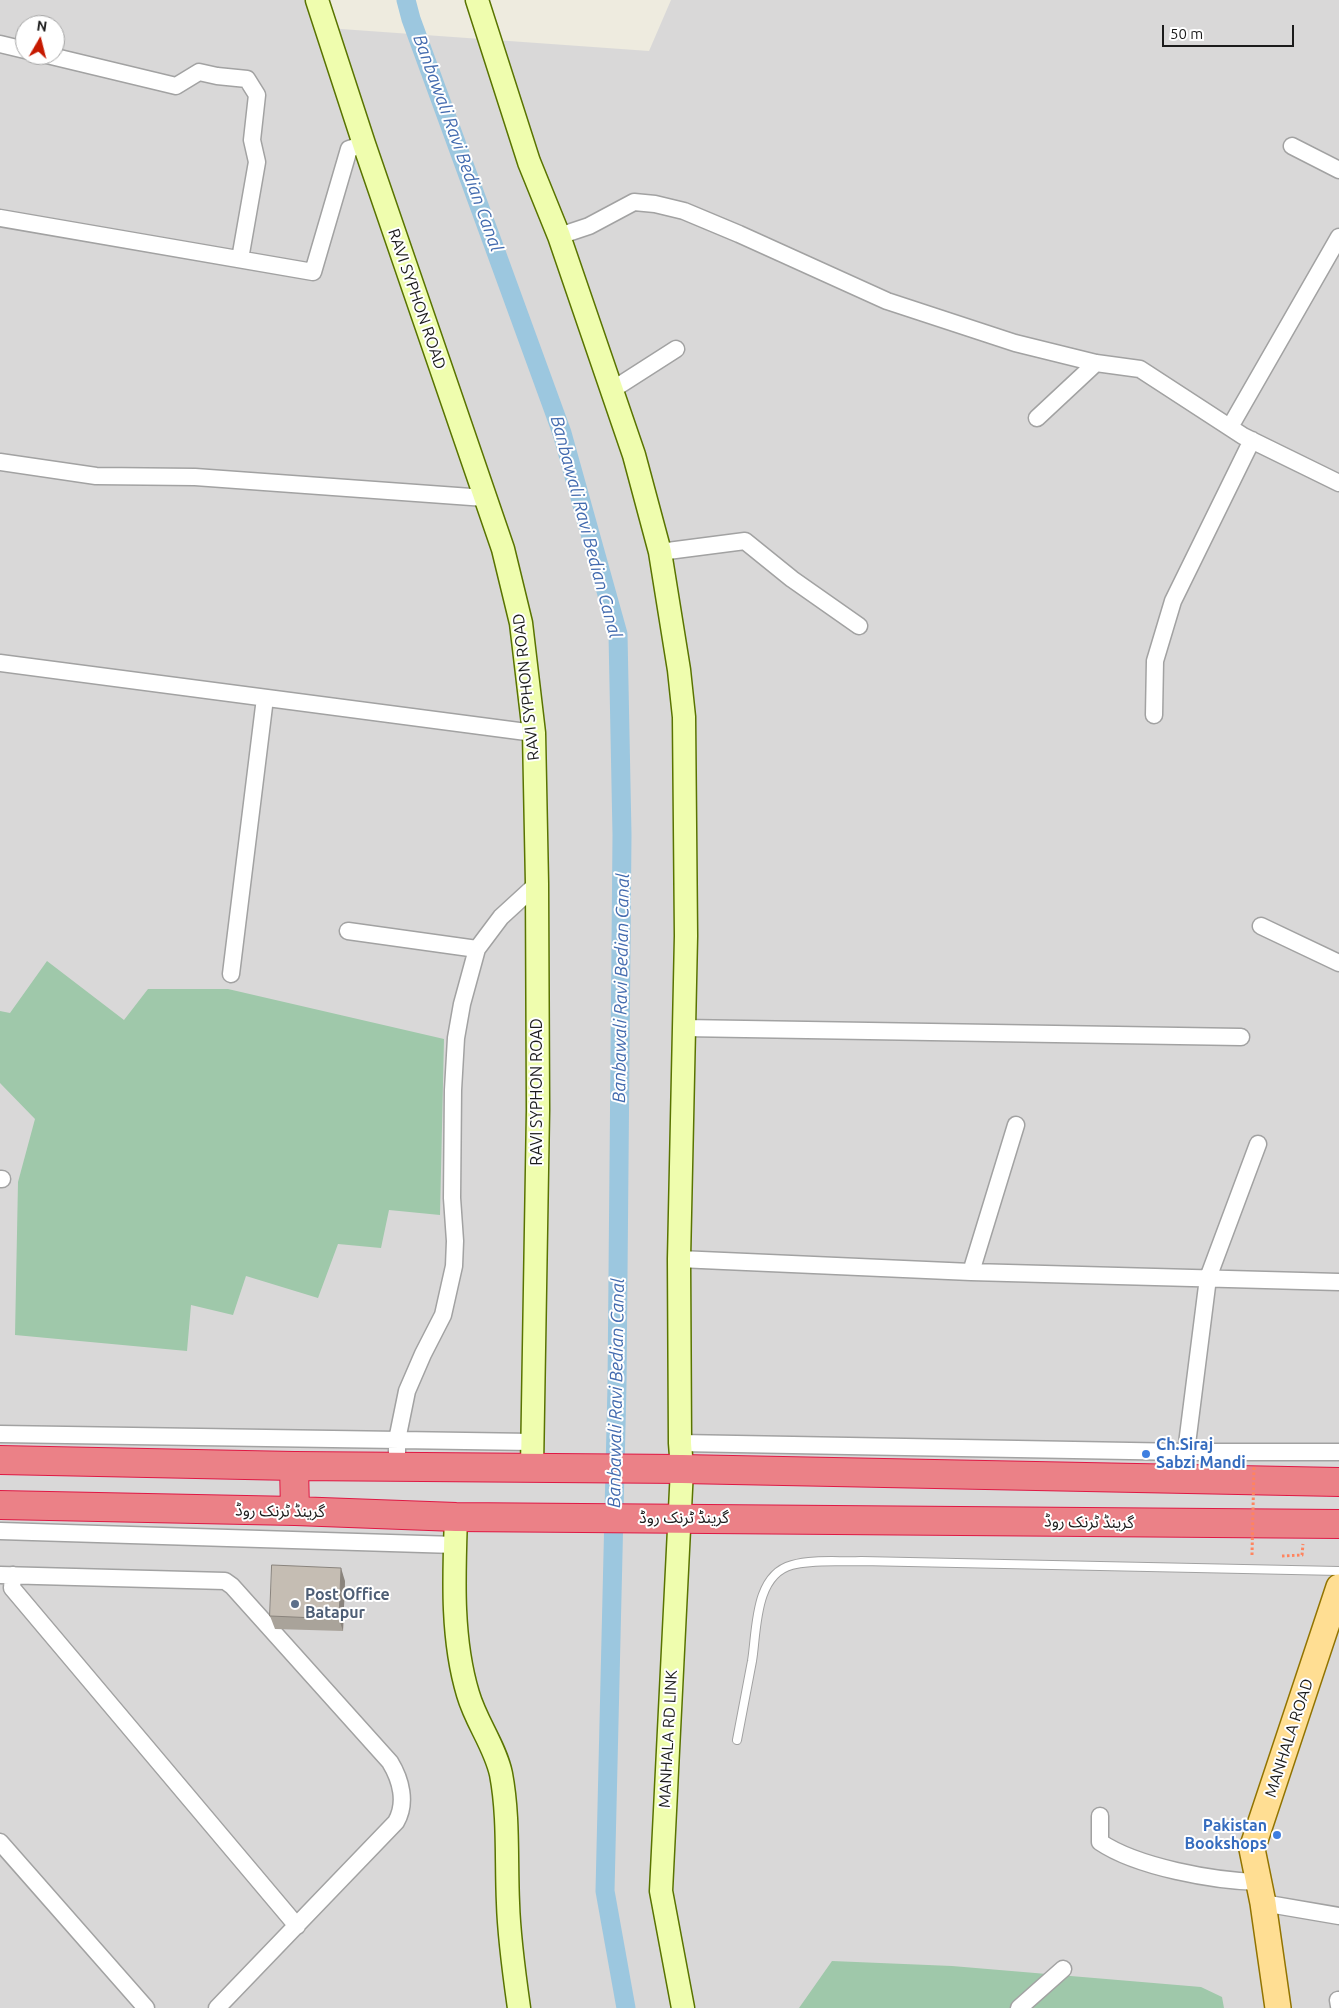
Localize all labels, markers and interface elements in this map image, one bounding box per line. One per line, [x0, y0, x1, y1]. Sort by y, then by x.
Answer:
north arrow [15, 15, 65, 65]
scale bar [1164, 15, 1296, 47]
text: N [36, 17, 48, 35]
text: 50 m [1170, 25, 1203, 42]
water label: Banbawali Ravi Bedian Canal [409, 31, 507, 255]
street label: RAVI SYPHON ROAD [384, 226, 450, 372]
water label: Banbawali Ravi Bedian Canal [546, 413, 626, 641]
street label: RAVI SYPHON ROAD [509, 613, 543, 761]
water label: Banbawali Ravi Bedian Canal [608, 873, 634, 1103]
street label: RAVI SYPHON ROAD [527, 1018, 547, 1166]
water label: Banbawali Ravi Bedian Canal [603, 1278, 629, 1508]
place label: Ch.Siraj Sabzi Mandi [1156, 1435, 1246, 1473]
marker: Ch.Siraj Sabzi Mandi [1140, 1448, 1152, 1460]
street label: گرینڈ ٹرنک روڈ [235, 1501, 325, 1521]
street label: گرینڈ ٹرنک روڈ [639, 1508, 729, 1528]
street label: گرینڈ ٹرنک روڈ [1044, 1512, 1134, 1532]
place label: Post Office Batapur [305, 1585, 390, 1623]
marker: Post Office Batapur [289, 1598, 301, 1610]
street label: MANHALA RD LINK [655, 1669, 681, 1809]
street label: MANHALA ROAD [1261, 1676, 1317, 1800]
place label: Pakistan Bookshops [1184, 1816, 1267, 1854]
marker: Pakistan Bookshops [1271, 1829, 1283, 1841]

